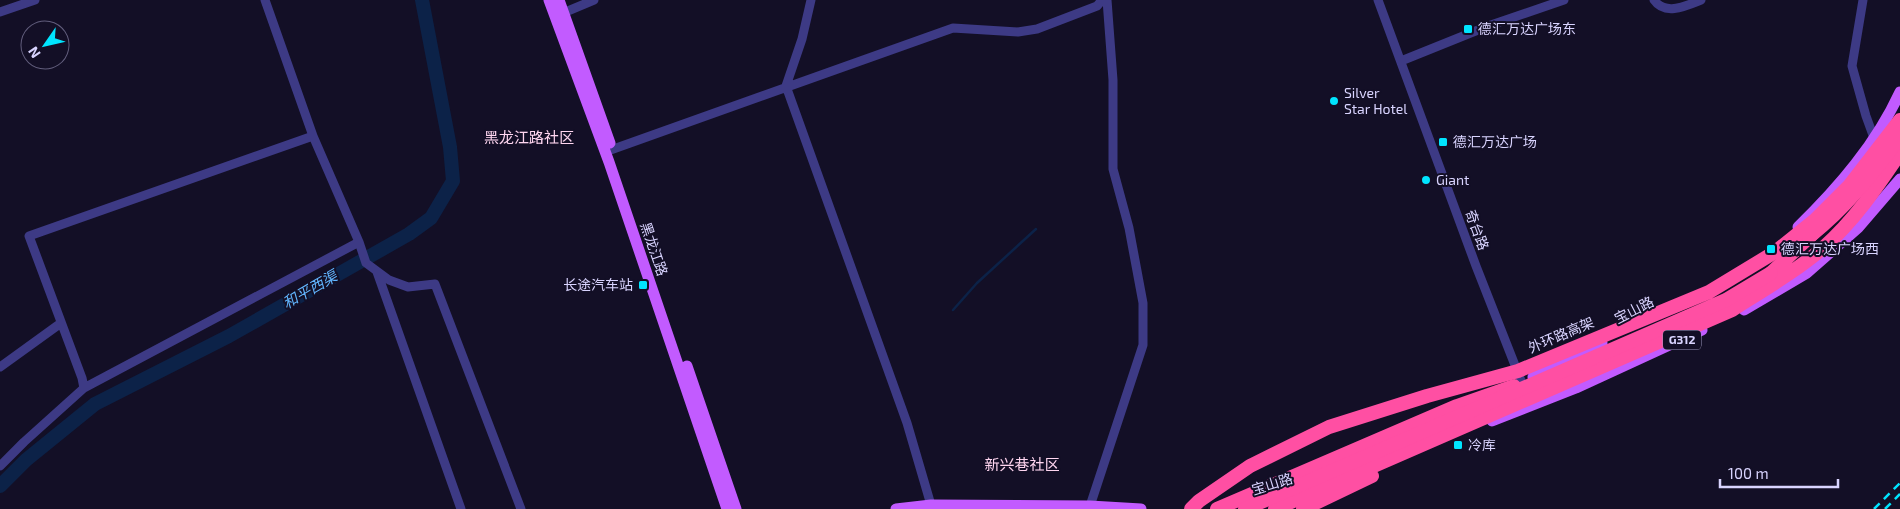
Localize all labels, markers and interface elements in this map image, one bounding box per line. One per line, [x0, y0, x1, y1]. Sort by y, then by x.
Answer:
north arrow [20, 20, 70, 70]
place label: 德汇万达广场东 [1478, 20, 1576, 37]
marker: 德汇万达广场东 [1462, 23, 1474, 35]
text: N [24, 44, 44, 61]
place label: Silver Star Hotel [1344, 84, 1408, 117]
marker: Silver Star Hotel [1328, 95, 1340, 107]
district label: 黑龙江路社区 [484, 128, 574, 146]
place label: 德汇万达广场 [1453, 133, 1537, 150]
marker: 德汇万达广场 [1437, 136, 1449, 148]
place label: Giant [1436, 171, 1469, 188]
marker: Giant [1420, 174, 1432, 186]
street label: 奇台路 [1462, 207, 1493, 252]
street label: 黑龙江路 [637, 220, 672, 278]
place label: 德汇万达广场西 [1781, 240, 1879, 257]
marker: 德汇万达广场西 [1765, 243, 1777, 255]
water label: 和平西渠 [279, 265, 342, 312]
place label: 长途汽车站 [563, 276, 633, 293]
marker: 长途汽车站 [637, 279, 649, 291]
street label: 宝山路 [1611, 292, 1656, 327]
street label: 外环路高架 [1525, 313, 1596, 356]
road number: G312 [1663, 330, 1701, 350]
place label: 冷库 [1468, 436, 1496, 453]
marker: 冷库 [1452, 439, 1464, 451]
district label: 新兴巷社区 [984, 455, 1060, 473]
scale bar [1720, 456, 1838, 488]
text: 100 m [1728, 464, 1769, 482]
street label: 宝山路 [1249, 469, 1294, 498]

